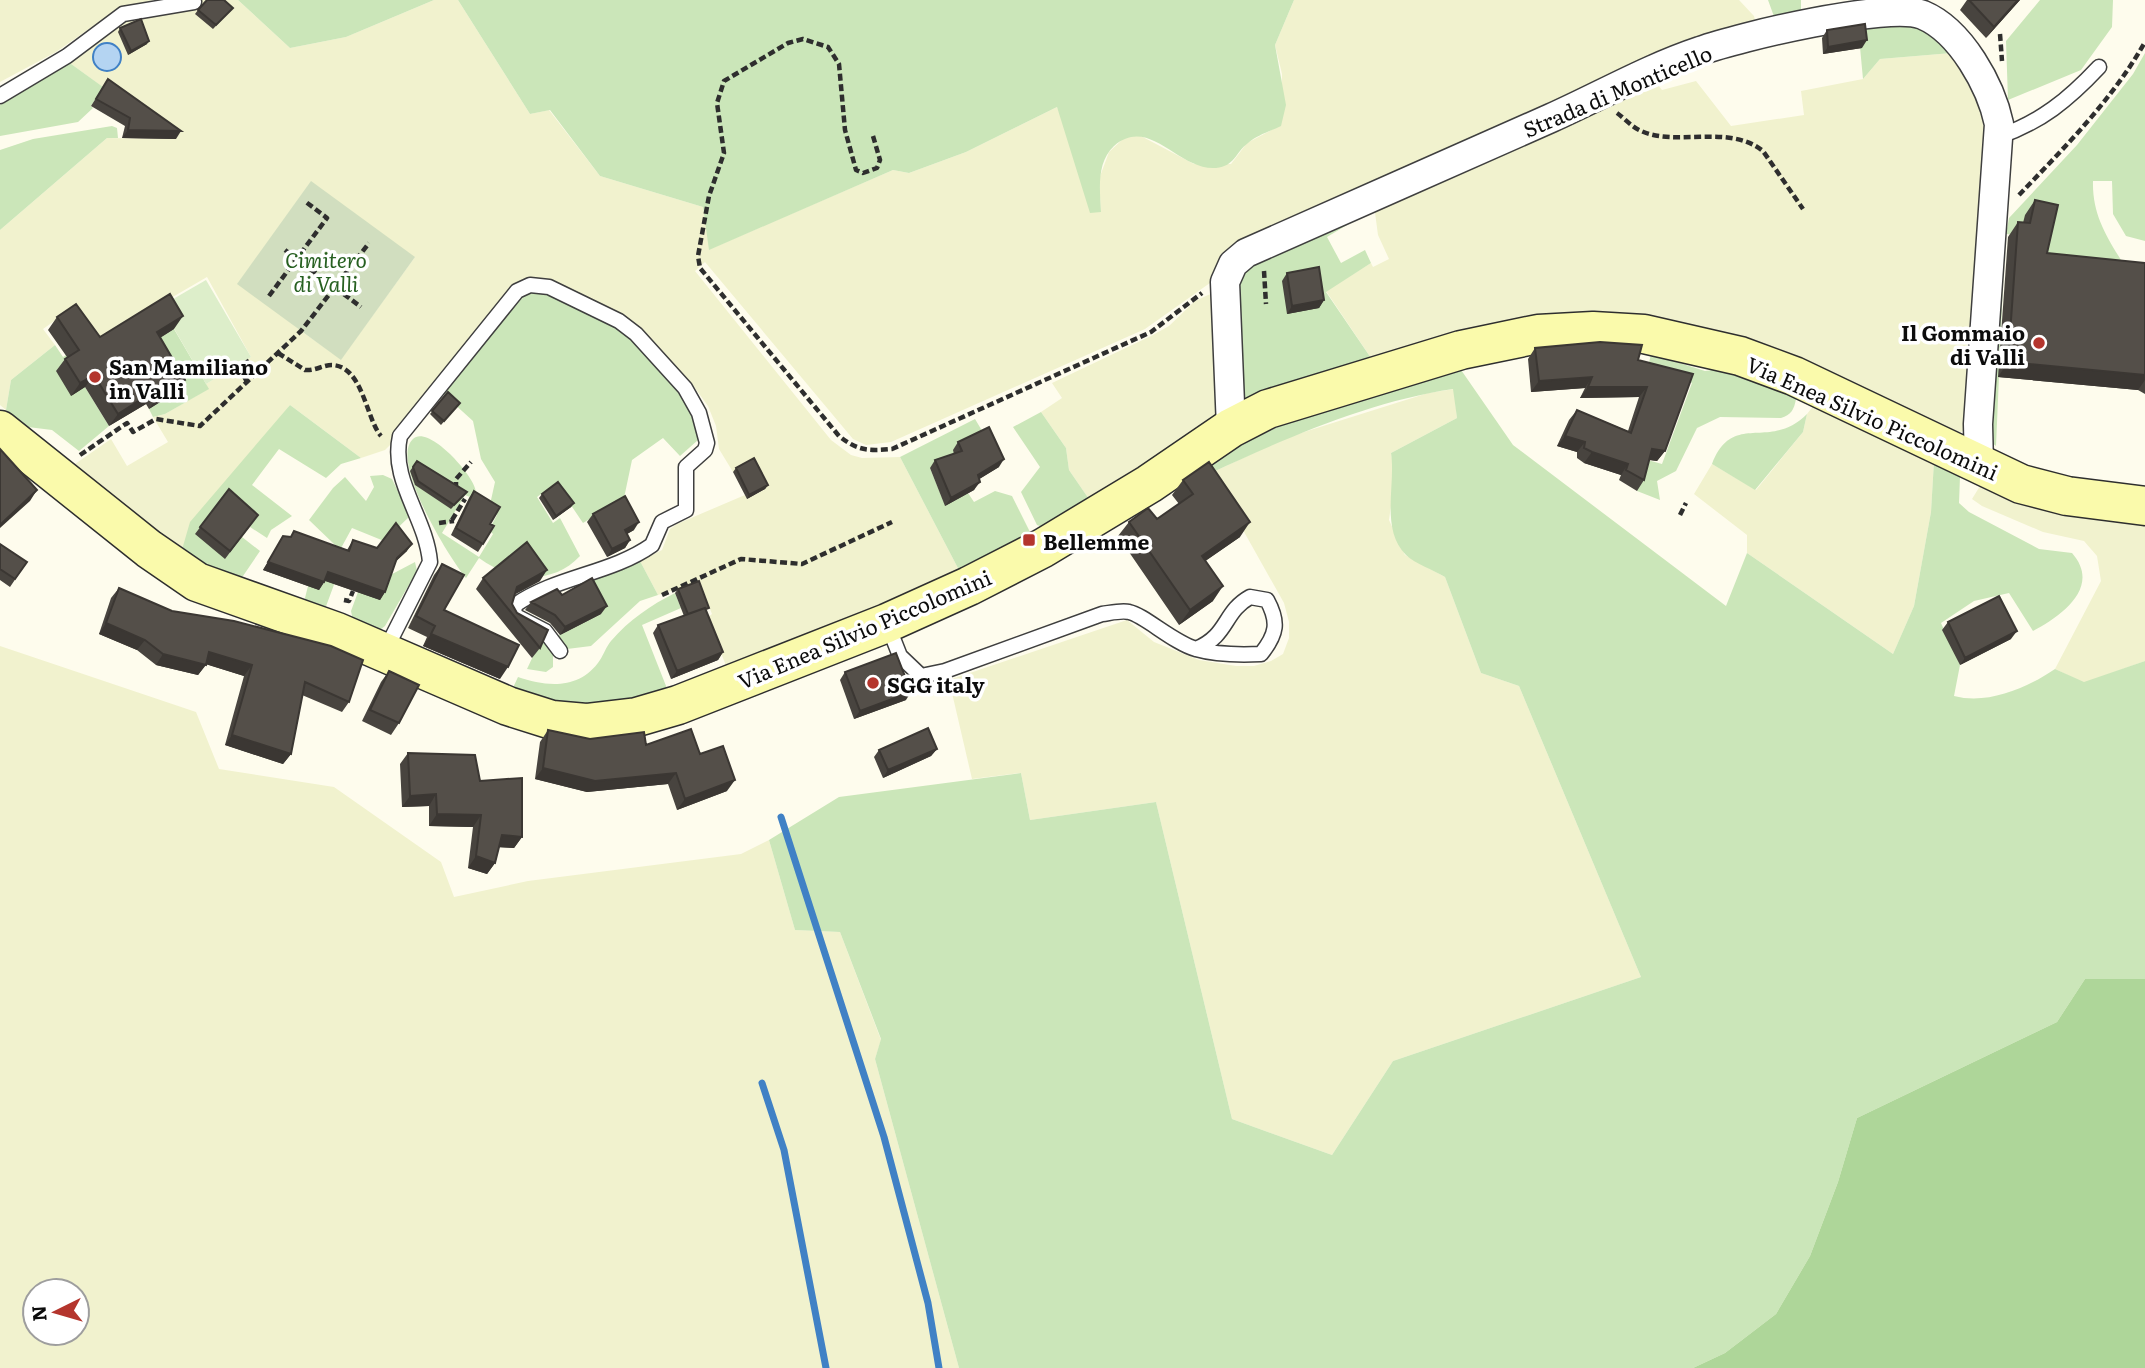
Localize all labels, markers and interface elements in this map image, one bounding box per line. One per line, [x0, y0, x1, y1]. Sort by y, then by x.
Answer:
street label: Strada di Monticello [1518, 36, 1716, 144]
park label: Cimitero di Valli [285, 243, 367, 298]
place label: Il Gommaio di Valli [1901, 316, 2025, 371]
marker: Il Gommaio di Valli [2031, 335, 2047, 351]
street label: Via Enea Silvio Piccolomini [1742, 347, 2004, 487]
place label: San Mamiliano in Valli [109, 350, 268, 405]
marker: San Mamiliano in Valli [87, 369, 103, 385]
place label: Bellemme [1043, 525, 1150, 556]
marker: Bellemme [1021, 532, 1037, 548]
street label: Via Enea Silvio Piccolomini [732, 560, 996, 696]
place label: SGG italy [887, 668, 985, 699]
marker: SGG italy [865, 675, 881, 691]
north arrow [21, 1277, 91, 1347]
text: N [23, 1304, 53, 1323]

